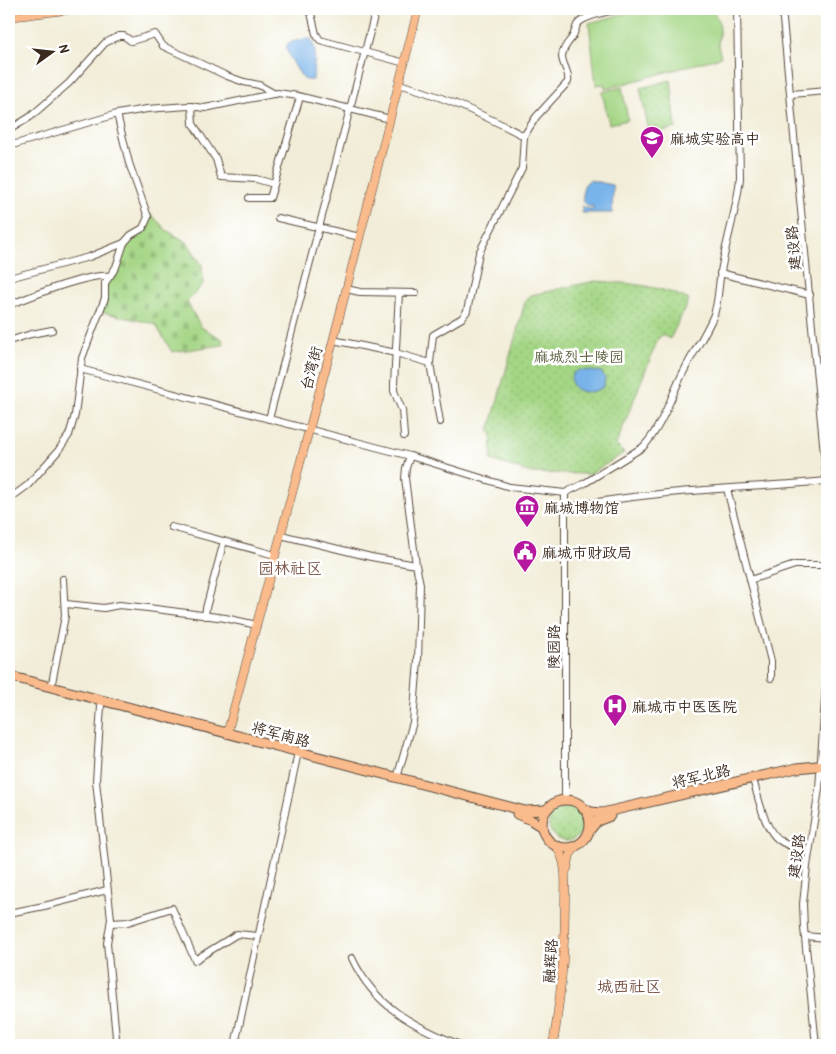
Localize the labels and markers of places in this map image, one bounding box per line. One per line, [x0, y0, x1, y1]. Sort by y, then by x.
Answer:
school or university icon: 麻城实验高中 [639, 125, 665, 159]
place label: 麻城实验高中 [670, 128, 760, 149]
museum icon: 麻城博物馆 [514, 494, 540, 528]
place label: 麻城博物馆 [544, 497, 619, 518]
public building icon: 麻城市财政局 [512, 539, 538, 573]
place label: 麻城市财政局 [542, 542, 632, 563]
hospital icon: 麻城市中医医院 [602, 693, 628, 727]
place label: 麻城市中医医院 [632, 696, 737, 717]

